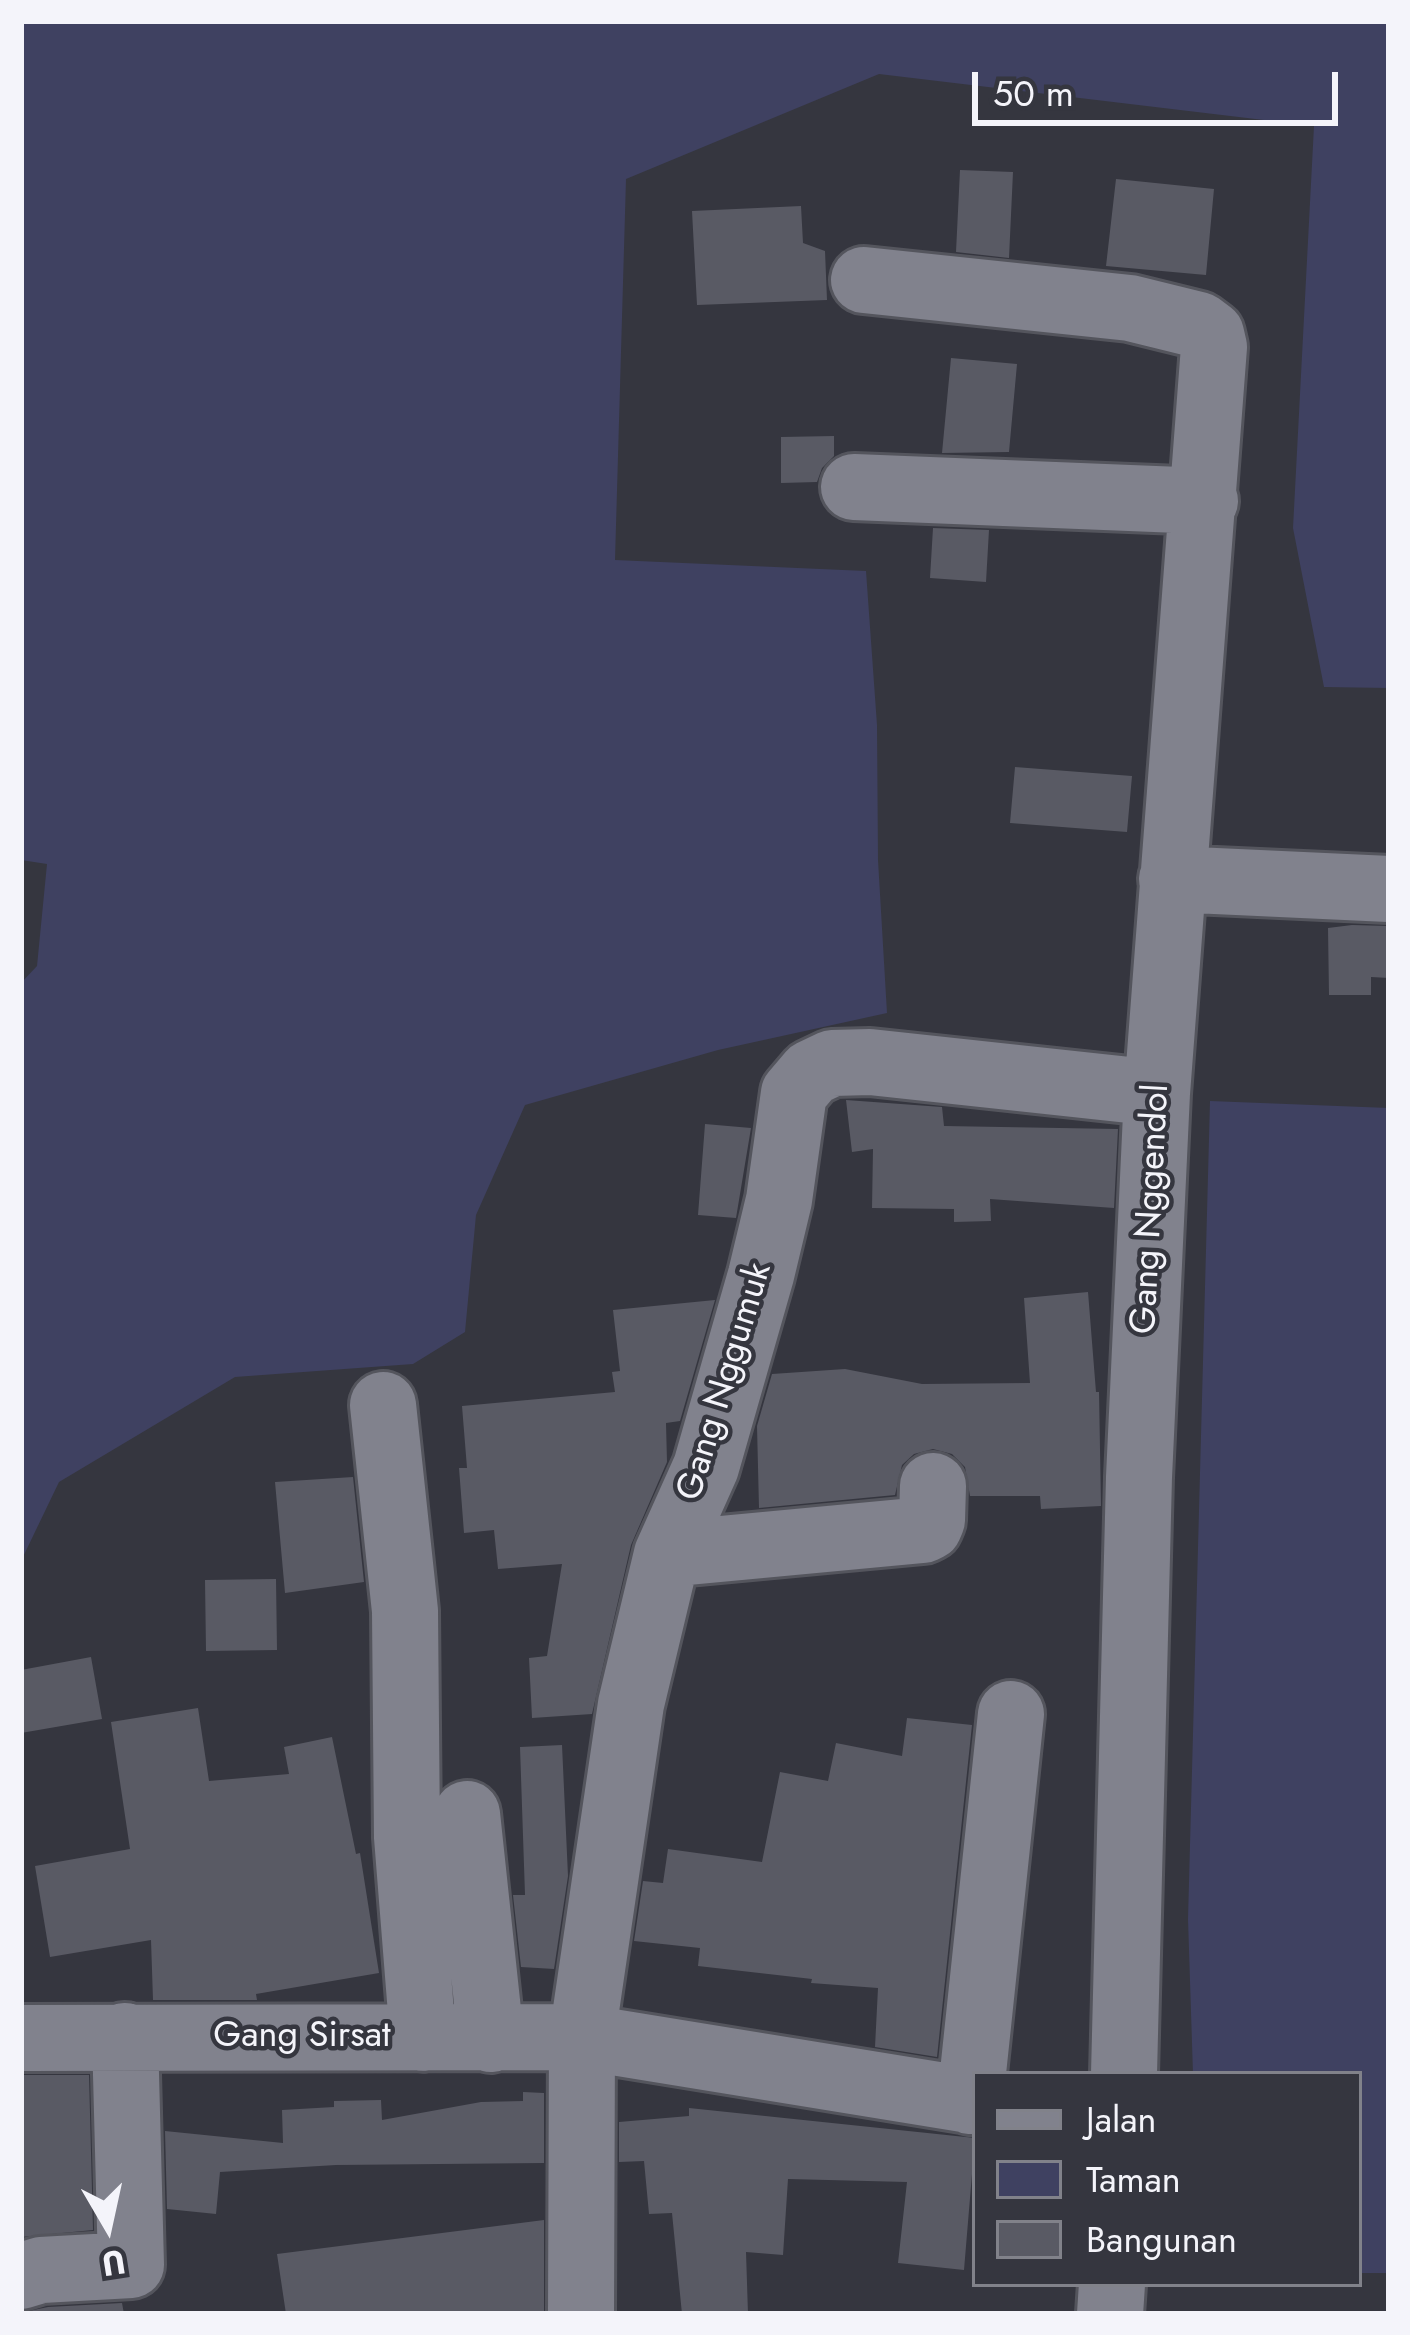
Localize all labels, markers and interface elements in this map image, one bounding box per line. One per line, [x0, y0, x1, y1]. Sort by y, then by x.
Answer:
scale bar [978, 48, 1344, 122]
text: 50 m [993, 67, 1074, 119]
street label: Gang Nggendol [1124, 1083, 1180, 1335]
street label: Gang Nggumuk [669, 1258, 783, 1506]
street label: Gang Sirsat [213, 2015, 391, 2059]
legend [972, 2071, 1362, 2287]
text: Jalan [1086, 2093, 1156, 2145]
text: Taman [1086, 2153, 1181, 2205]
north arrow [48, 2167, 168, 2287]
text: Bangunan [1086, 2213, 1237, 2265]
text: U [99, 2238, 129, 2288]

